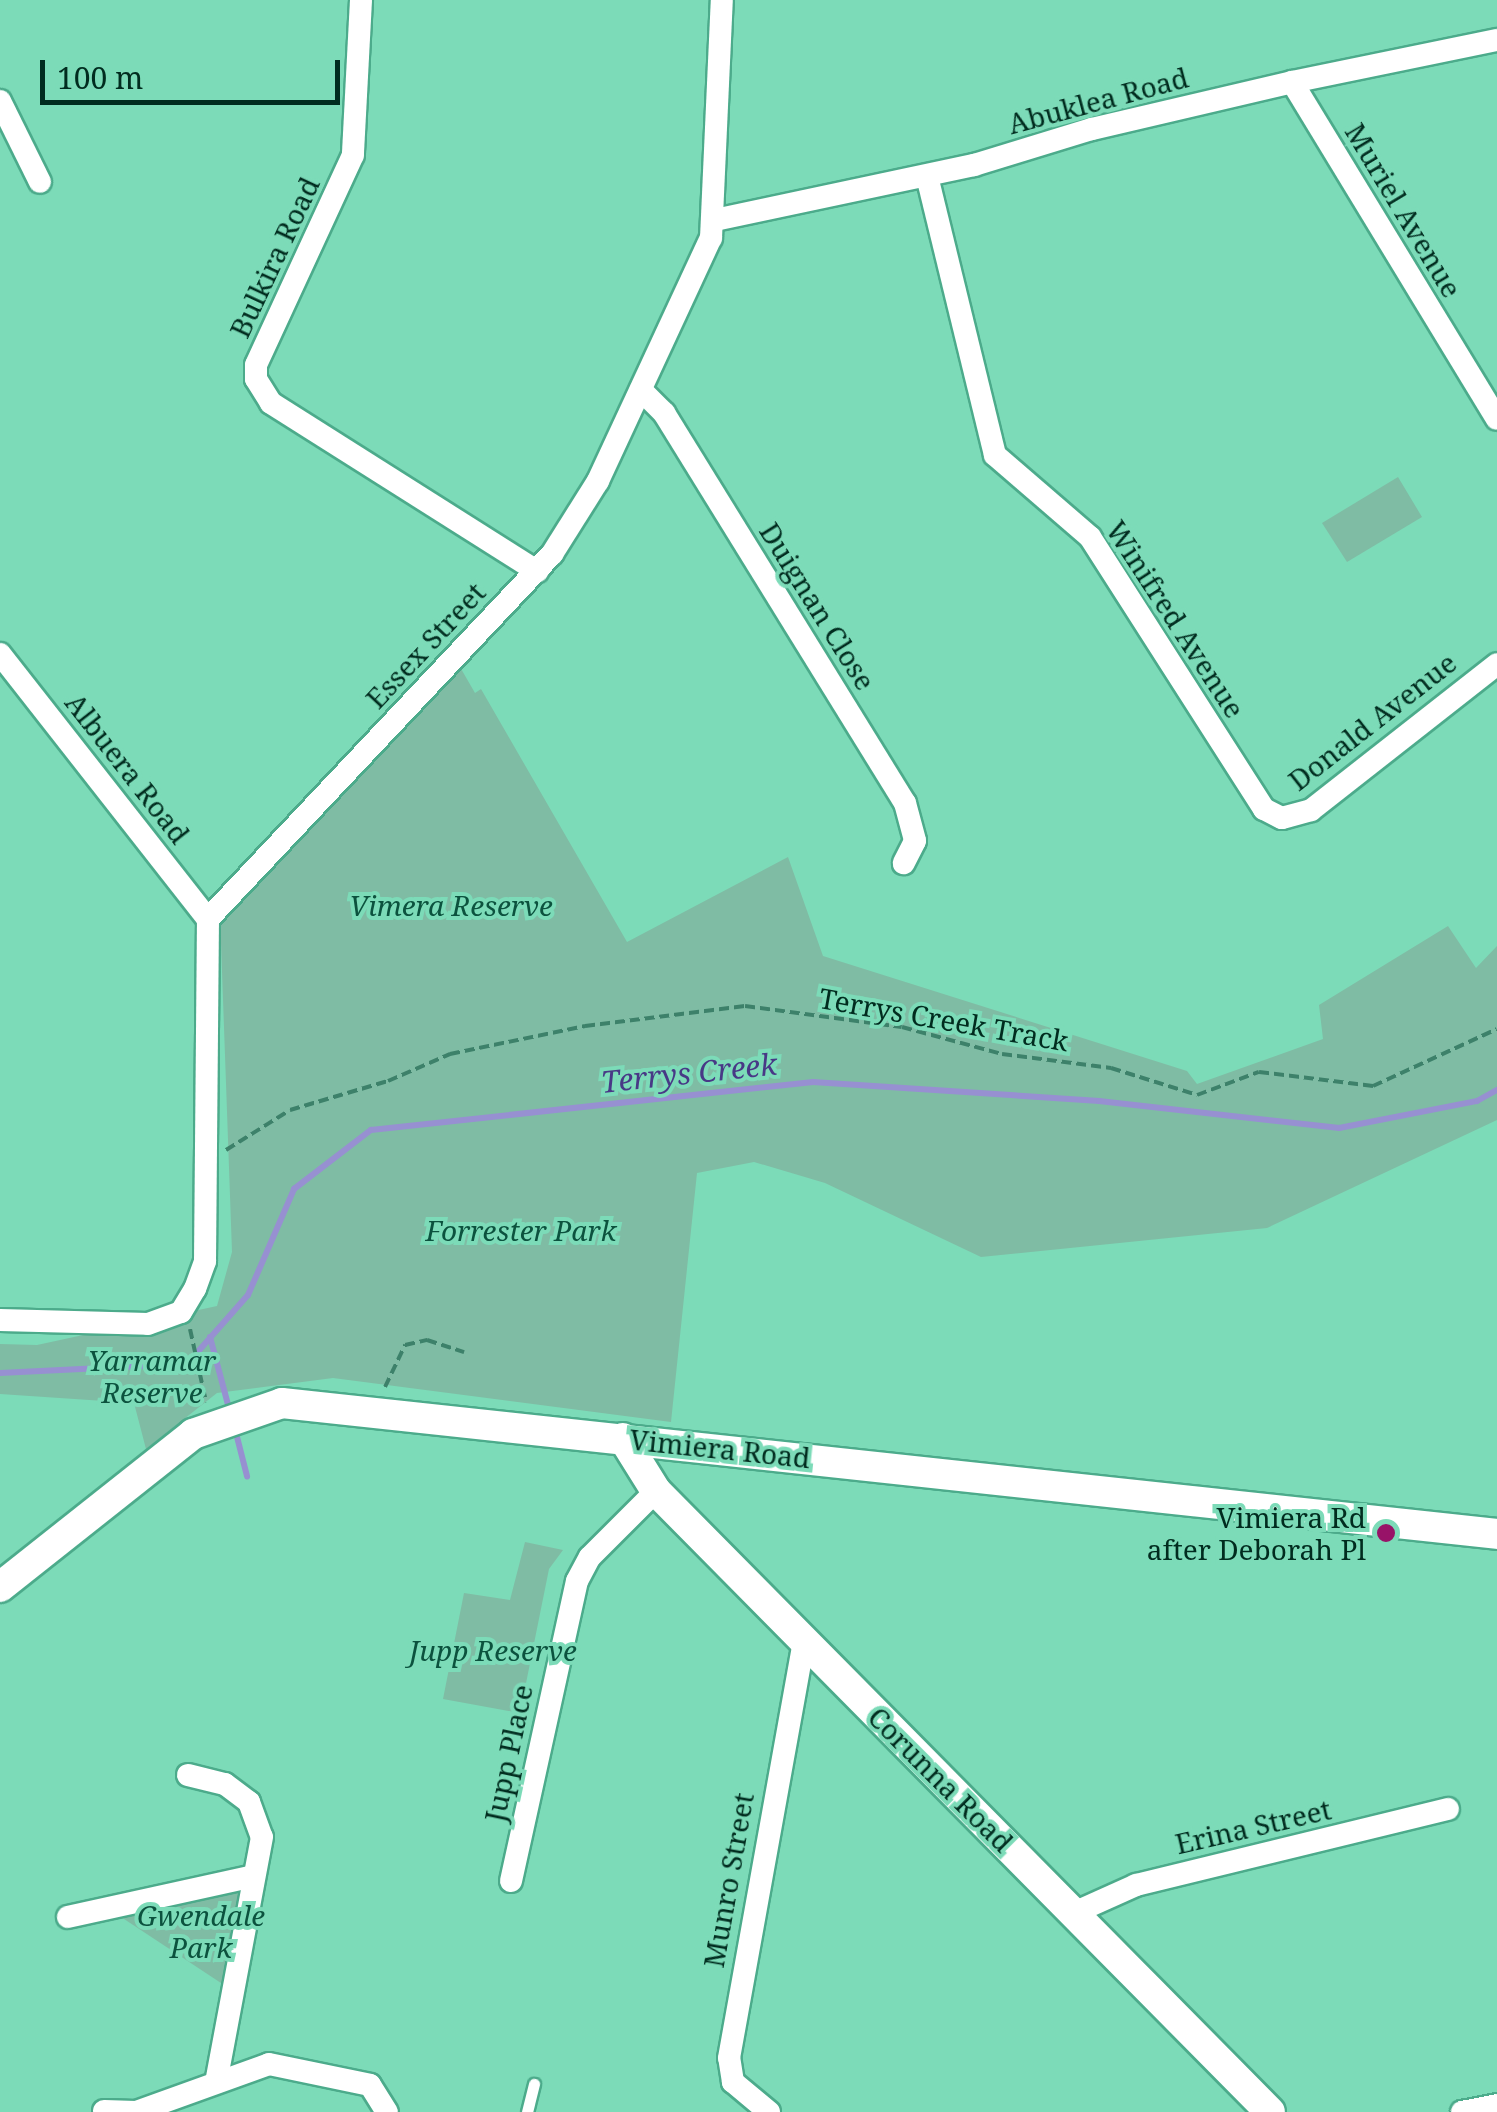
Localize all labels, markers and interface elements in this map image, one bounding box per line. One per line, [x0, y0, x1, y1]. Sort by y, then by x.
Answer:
scale bar [45, 40, 345, 102]
text: 100 m [57, 57, 143, 98]
street label: Abuklea Road [1004, 60, 1192, 140]
street label: Muriel Avenue [1339, 117, 1469, 303]
street label: Bulkira Road [222, 171, 326, 343]
street label: Winifred Avenue [1100, 514, 1252, 724]
street label: Duignan Close [753, 516, 883, 696]
street label: Essex Street [358, 575, 492, 715]
street label: Donald Avenue [1281, 645, 1463, 797]
street label: Albuera Road [59, 686, 197, 850]
park label: Vimera Reserve [349, 888, 553, 922]
street label: Terrys Creek Track [817, 981, 1071, 1057]
water label: Terrys Creek [599, 1046, 779, 1100]
park label: Forrester Park [425, 1213, 617, 1247]
park label: Yarramar Reserve [88, 1343, 216, 1409]
street label: Vimiera Road [628, 1422, 812, 1474]
place label: Vimiera Rd after Deborah Pl [1147, 1500, 1366, 1566]
marker: Vimiera Rd after Deborah Pl [1375, 1522, 1397, 1544]
park label: Jupp Reserve [409, 1633, 577, 1667]
street label: Jupp Place [477, 1681, 539, 1825]
street label: Corunna Road [862, 1700, 1020, 1858]
street label: Munro Street [696, 1790, 760, 1970]
street label: Erina Street [1172, 1792, 1334, 1860]
park label: Gwendale Park [137, 1898, 265, 1964]

